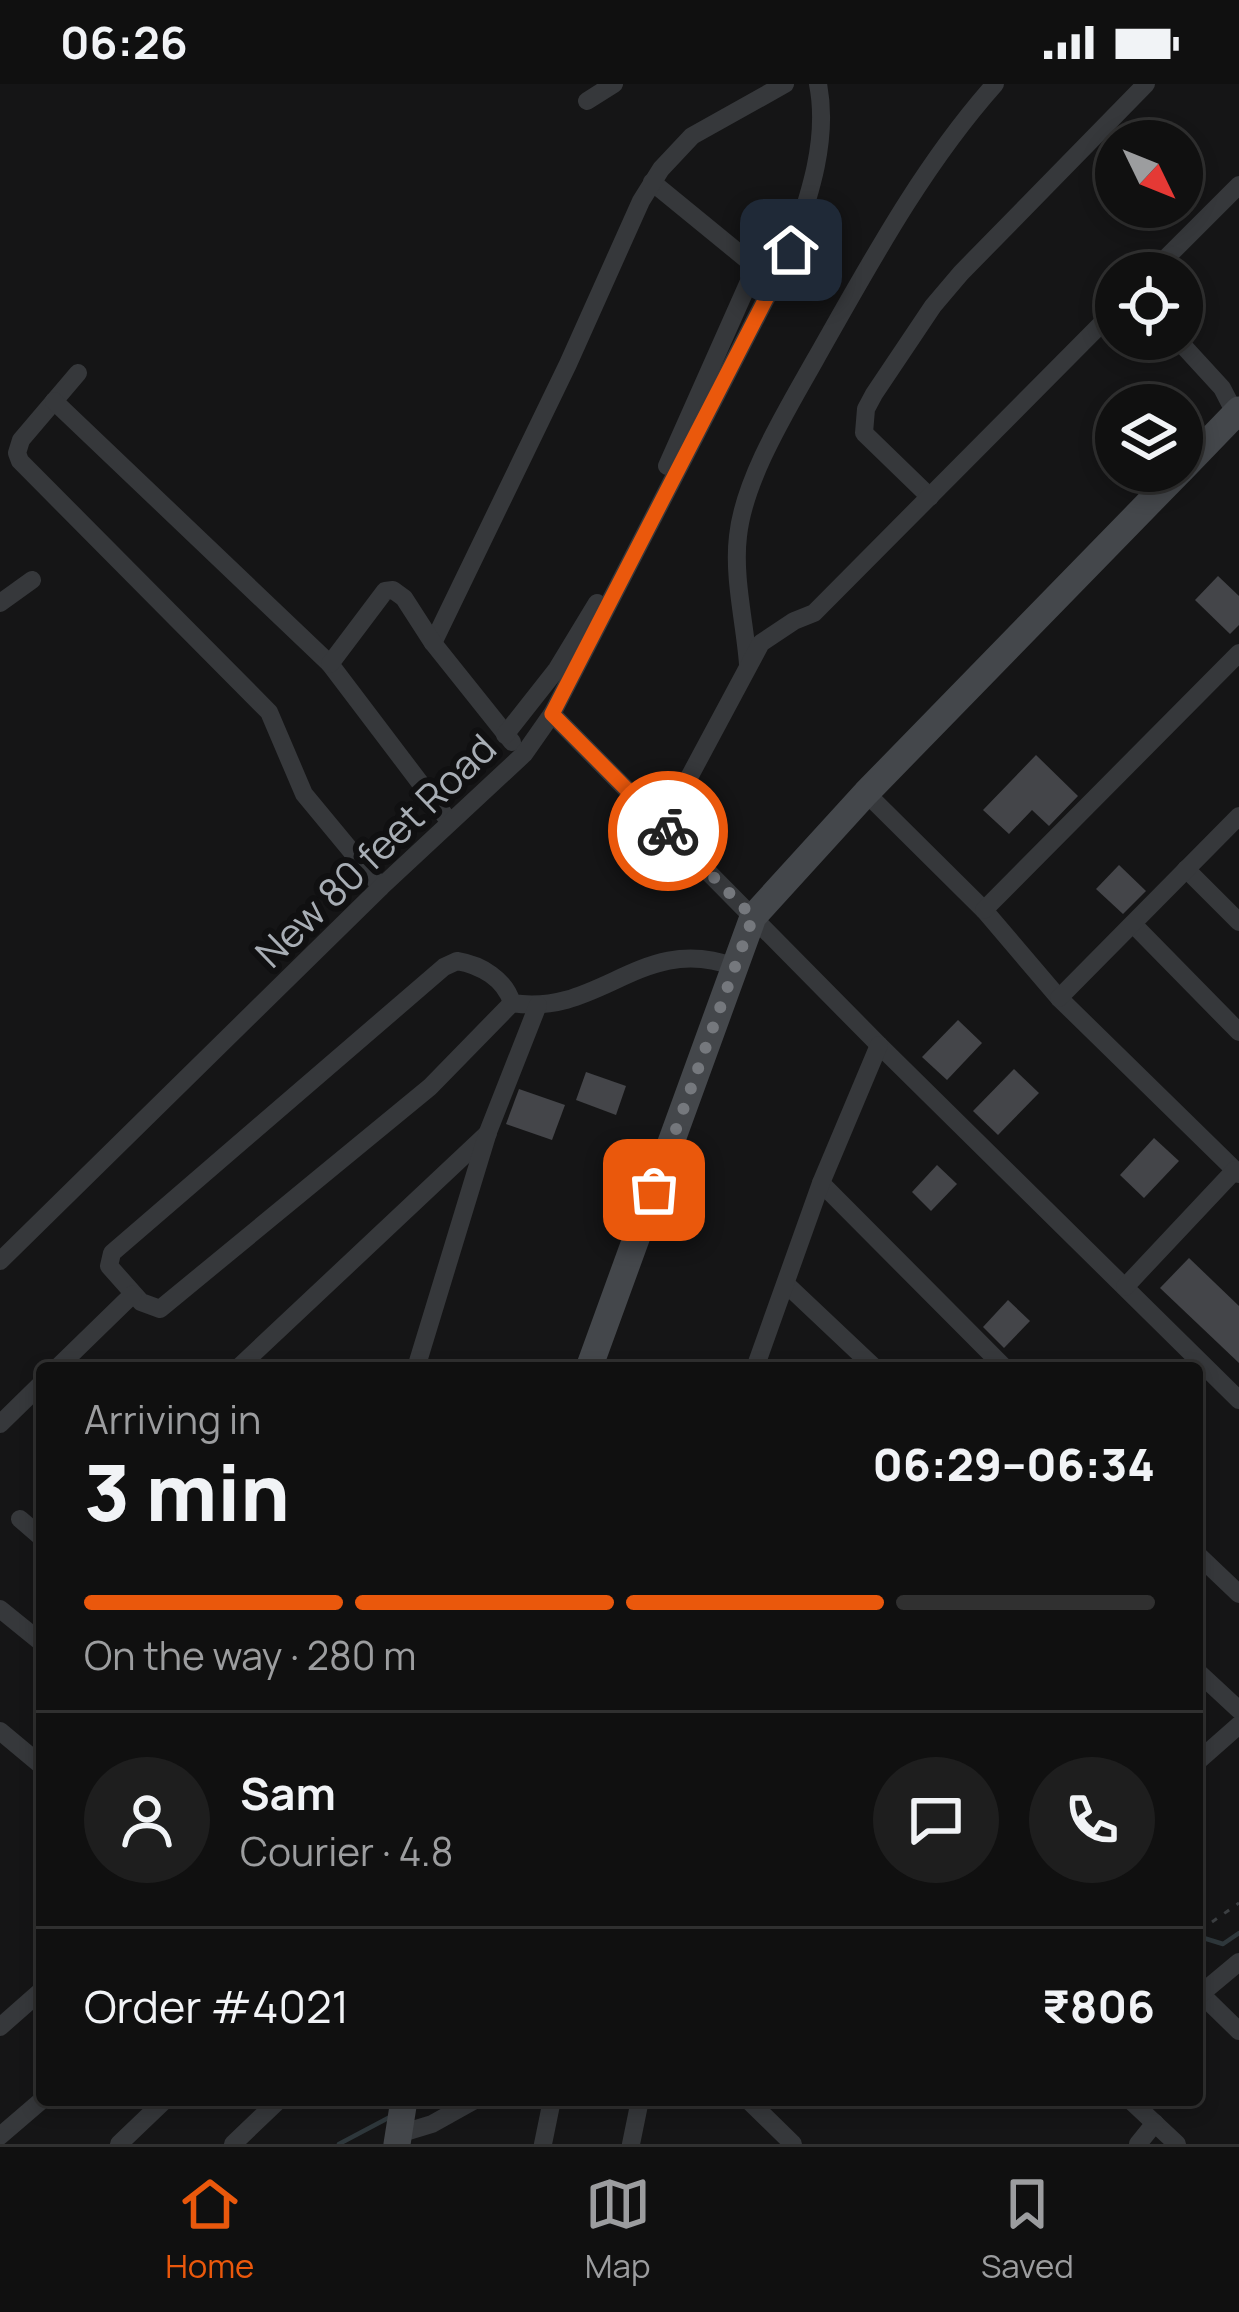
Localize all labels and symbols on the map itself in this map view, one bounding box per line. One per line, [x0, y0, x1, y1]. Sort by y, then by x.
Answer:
north arrow [1095, 120, 1203, 228]
pin [740, 199, 842, 301]
street label: New 80 feet Road [243, 721, 507, 979]
courier [608, 771, 728, 891]
pin [603, 1139, 705, 1241]

